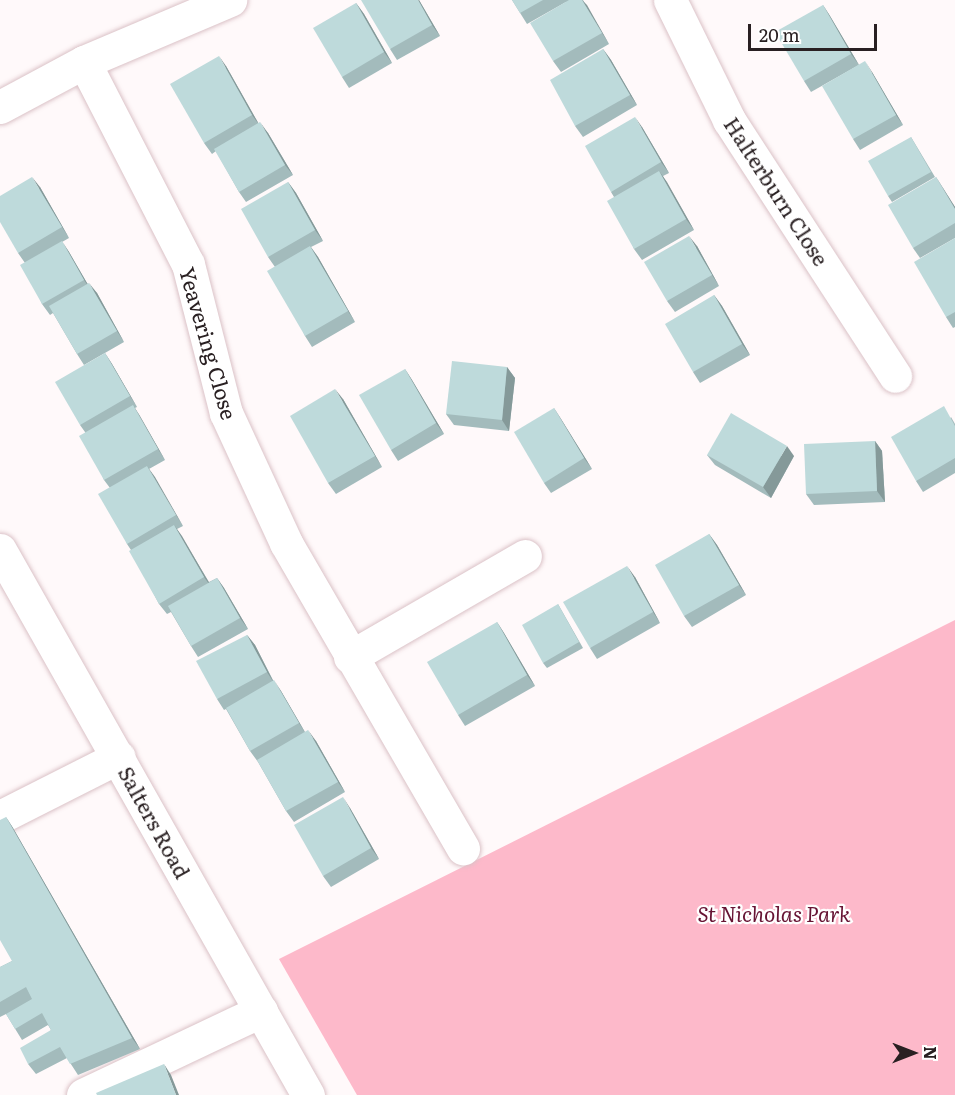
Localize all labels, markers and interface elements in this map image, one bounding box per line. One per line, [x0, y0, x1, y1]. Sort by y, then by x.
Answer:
scale bar [751, 12, 880, 50]
text: 20 m [759, 21, 800, 48]
street label: Halterburn Close [720, 112, 834, 270]
street label: Yeavering Close [175, 264, 243, 422]
street label: Salters Road [114, 762, 196, 882]
park label: St Nicholas Park [697, 900, 851, 926]
north arrow [883, 1023, 943, 1083]
text: N [919, 1046, 943, 1060]

